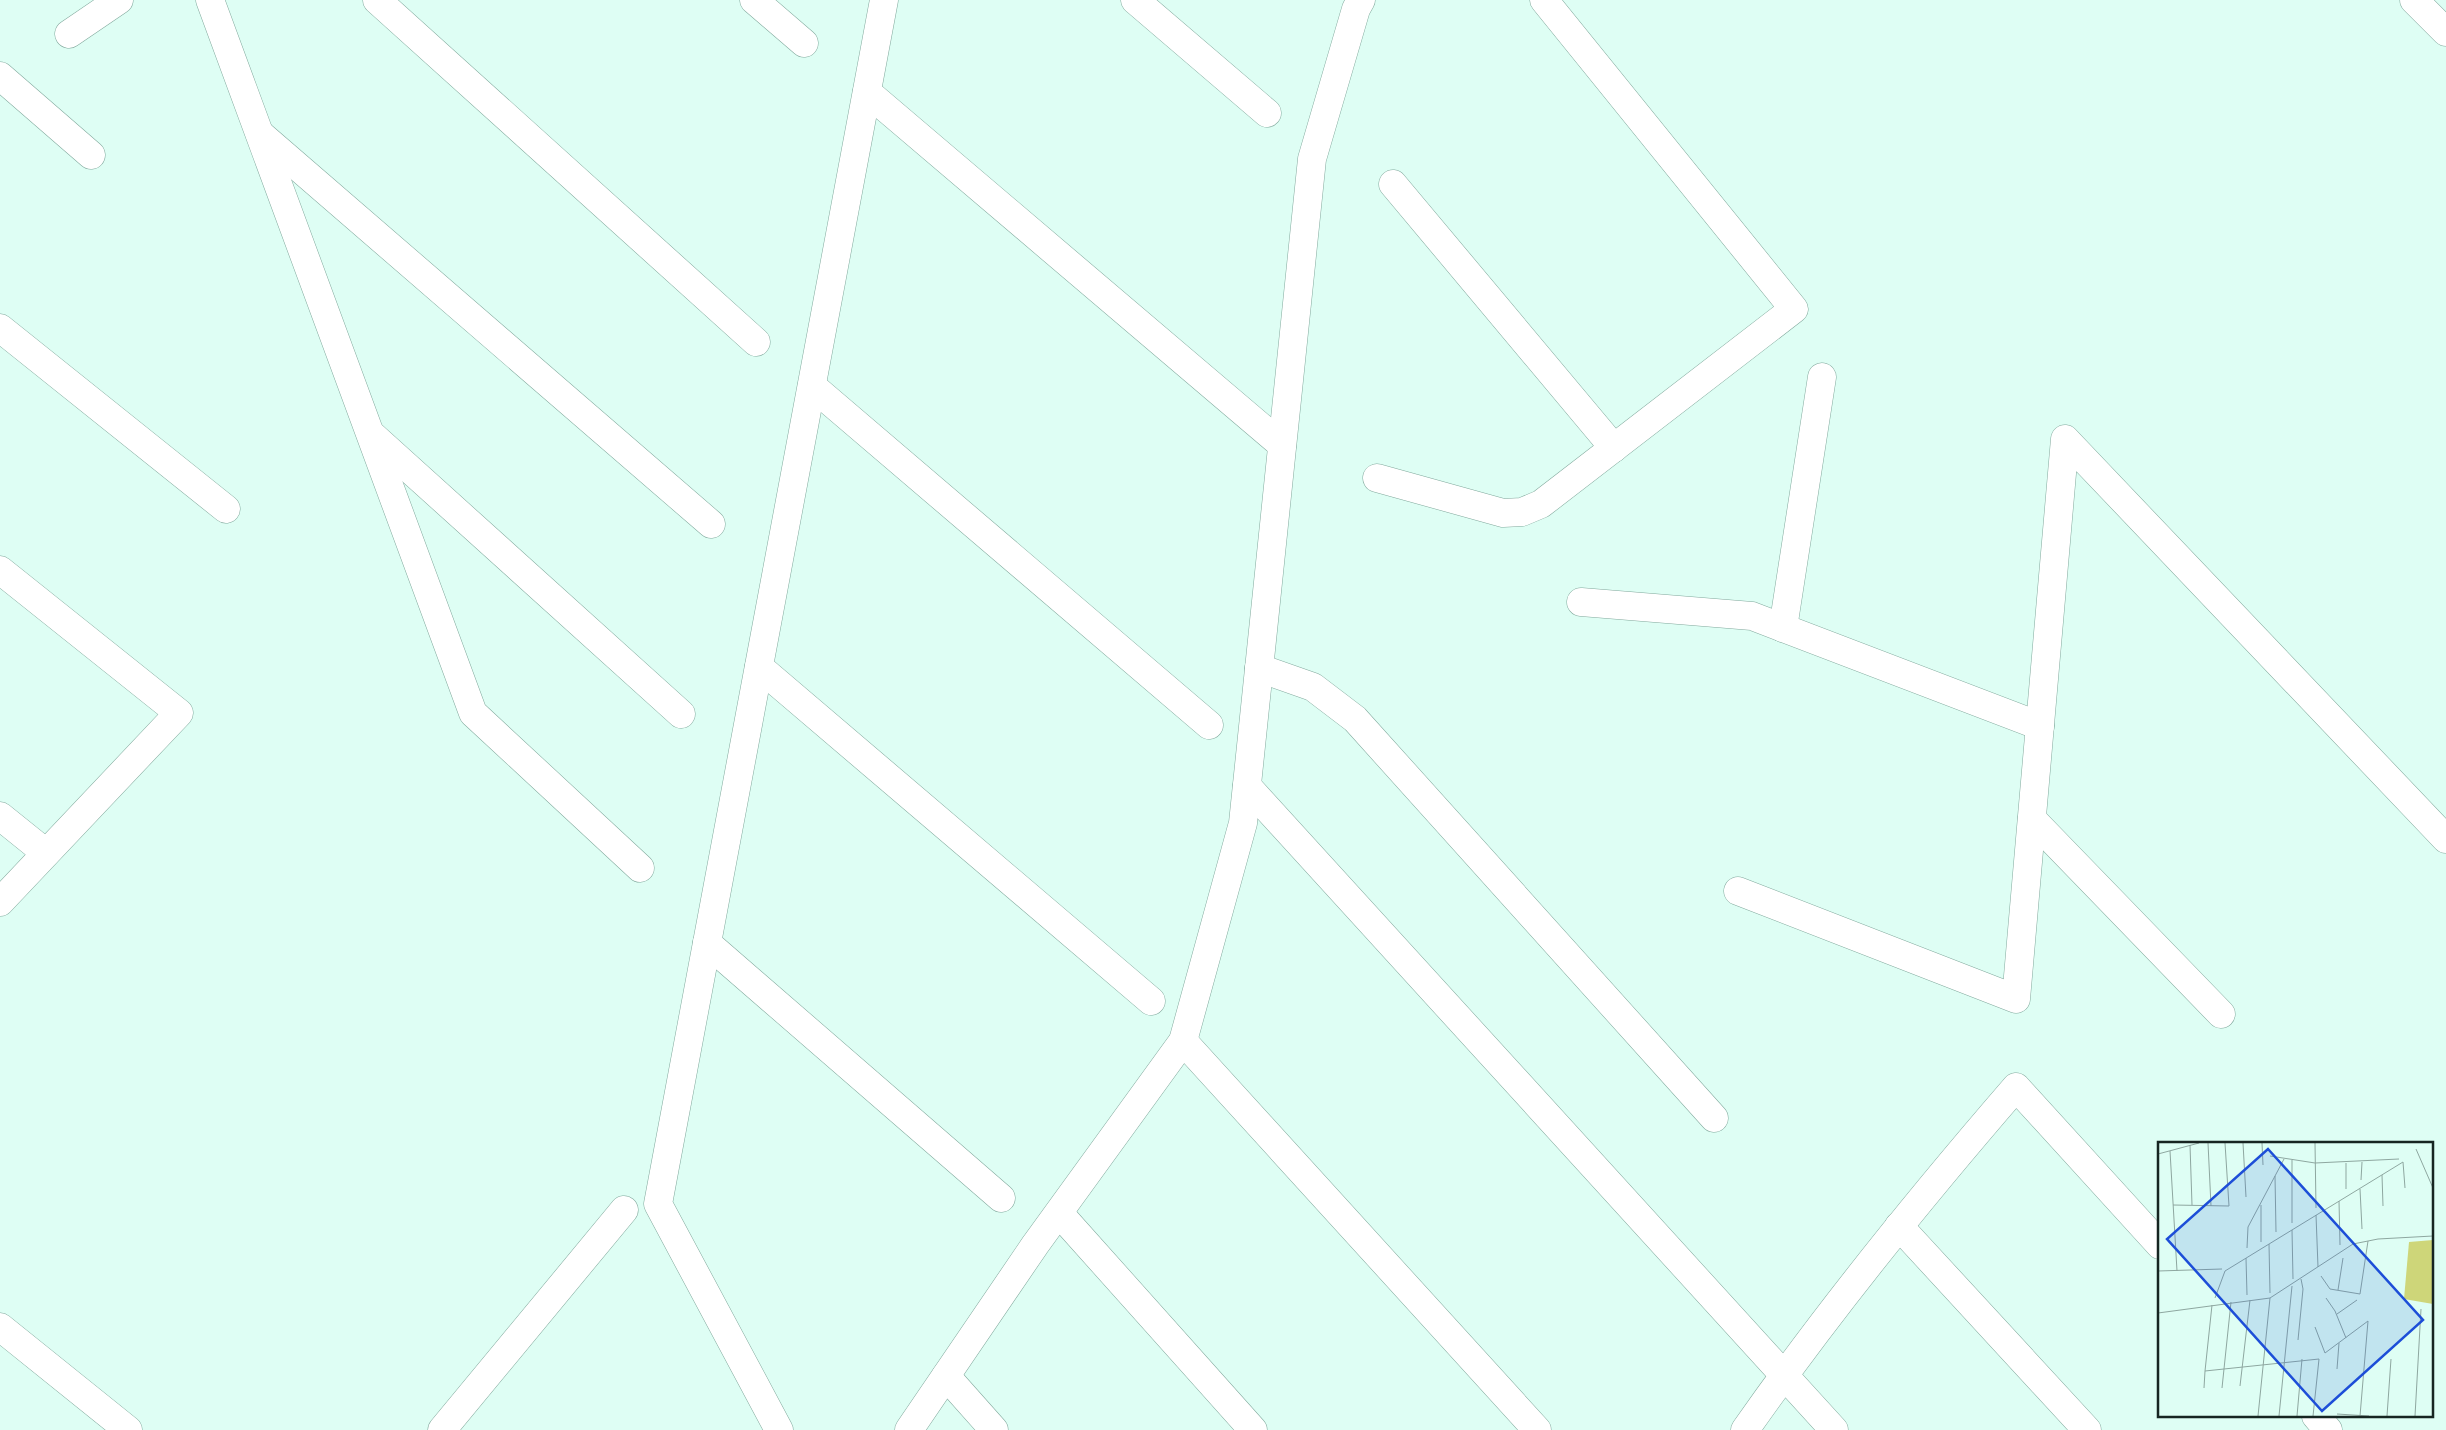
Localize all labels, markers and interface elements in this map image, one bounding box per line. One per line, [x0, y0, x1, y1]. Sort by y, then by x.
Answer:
inset map [2158, 1142, 2434, 1418]

